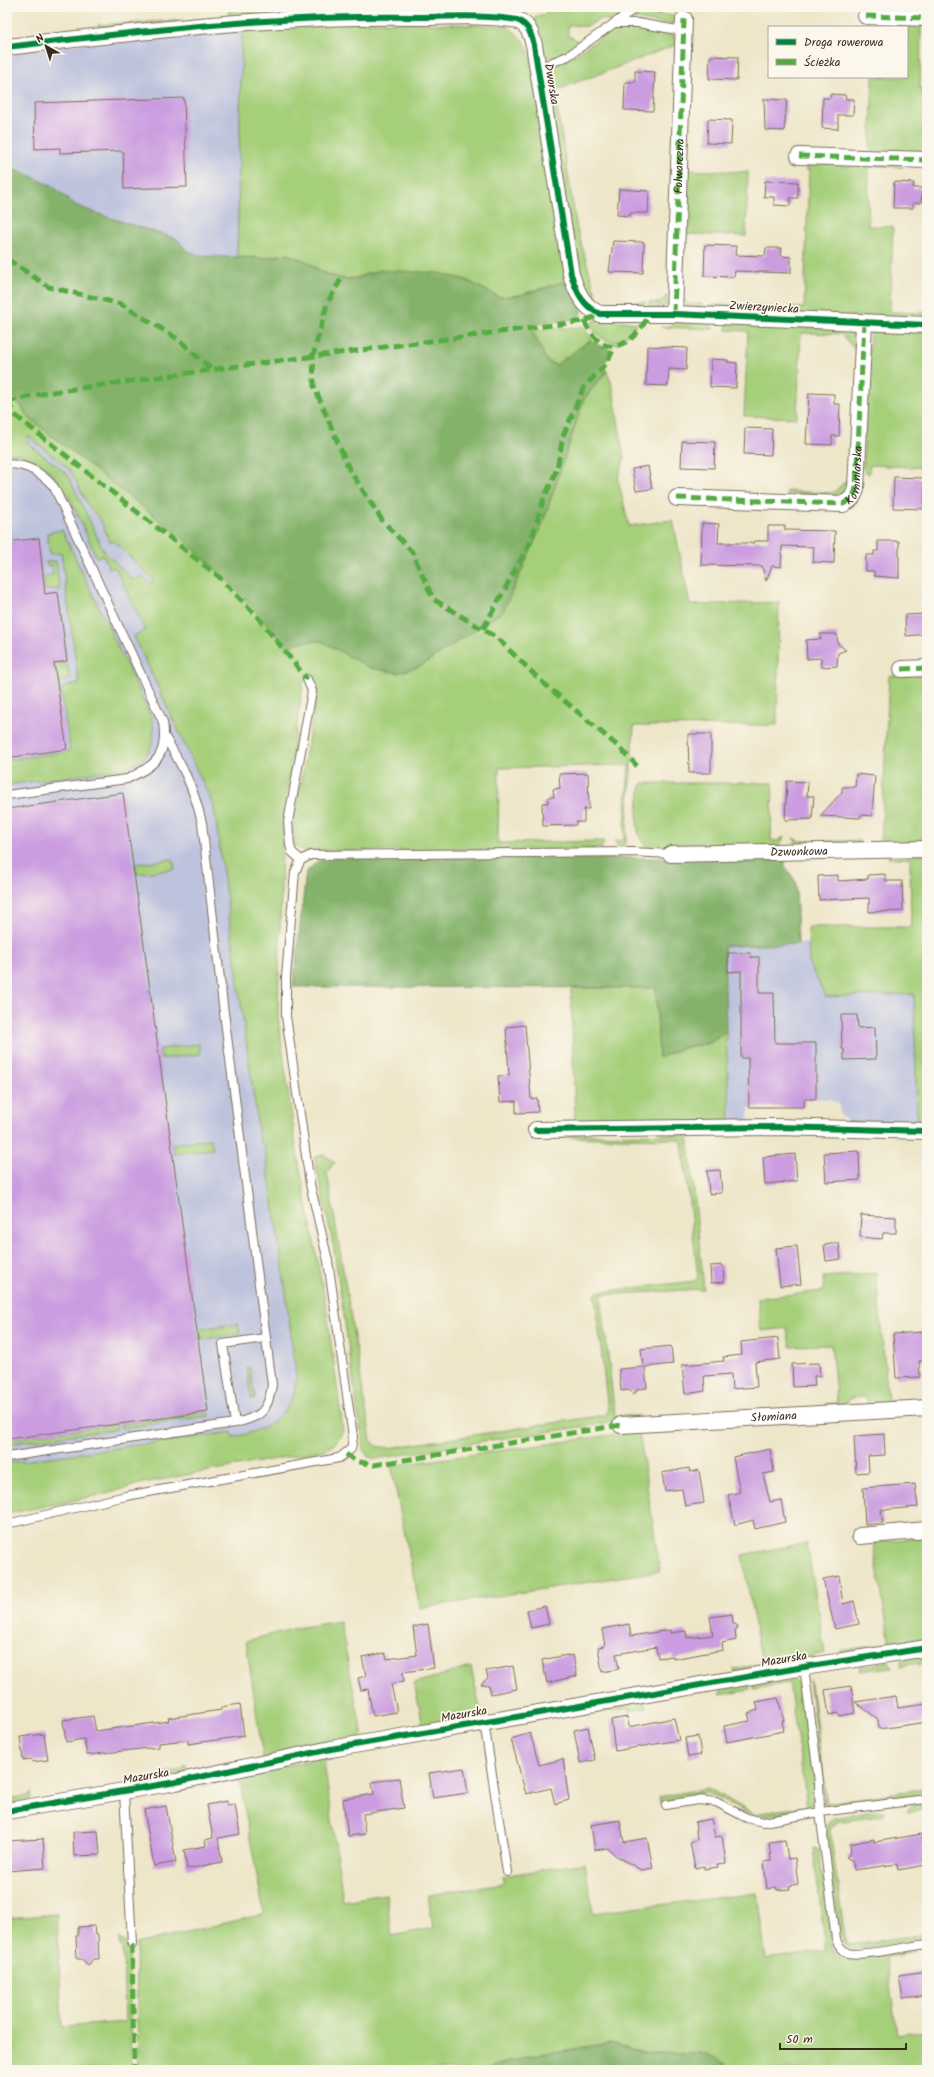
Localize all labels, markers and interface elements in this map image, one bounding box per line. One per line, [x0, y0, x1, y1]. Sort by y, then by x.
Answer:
north arrow [26, 26, 66, 66]
legend [768, 26, 908, 78]
text: N [32, 30, 49, 48]
text: Droga rowerowa [804, 33, 884, 52]
text: Ścieżka [804, 53, 841, 72]
street label: Dworska [539, 62, 564, 106]
street label: Folwarczna [669, 138, 690, 194]
street label: Zwierzyniecka [729, 296, 800, 319]
street label: Kominiarska [841, 445, 868, 510]
street label: Dzwonkowa [770, 842, 828, 862]
street label: Słomiana [750, 1406, 798, 1428]
street label: Mazurska [760, 1646, 809, 1673]
street label: Mazurska [440, 1701, 489, 1728]
street label: Mazurska [122, 1763, 171, 1790]
scale bar [780, 2025, 906, 2051]
text: 50 m [786, 2030, 813, 2049]

